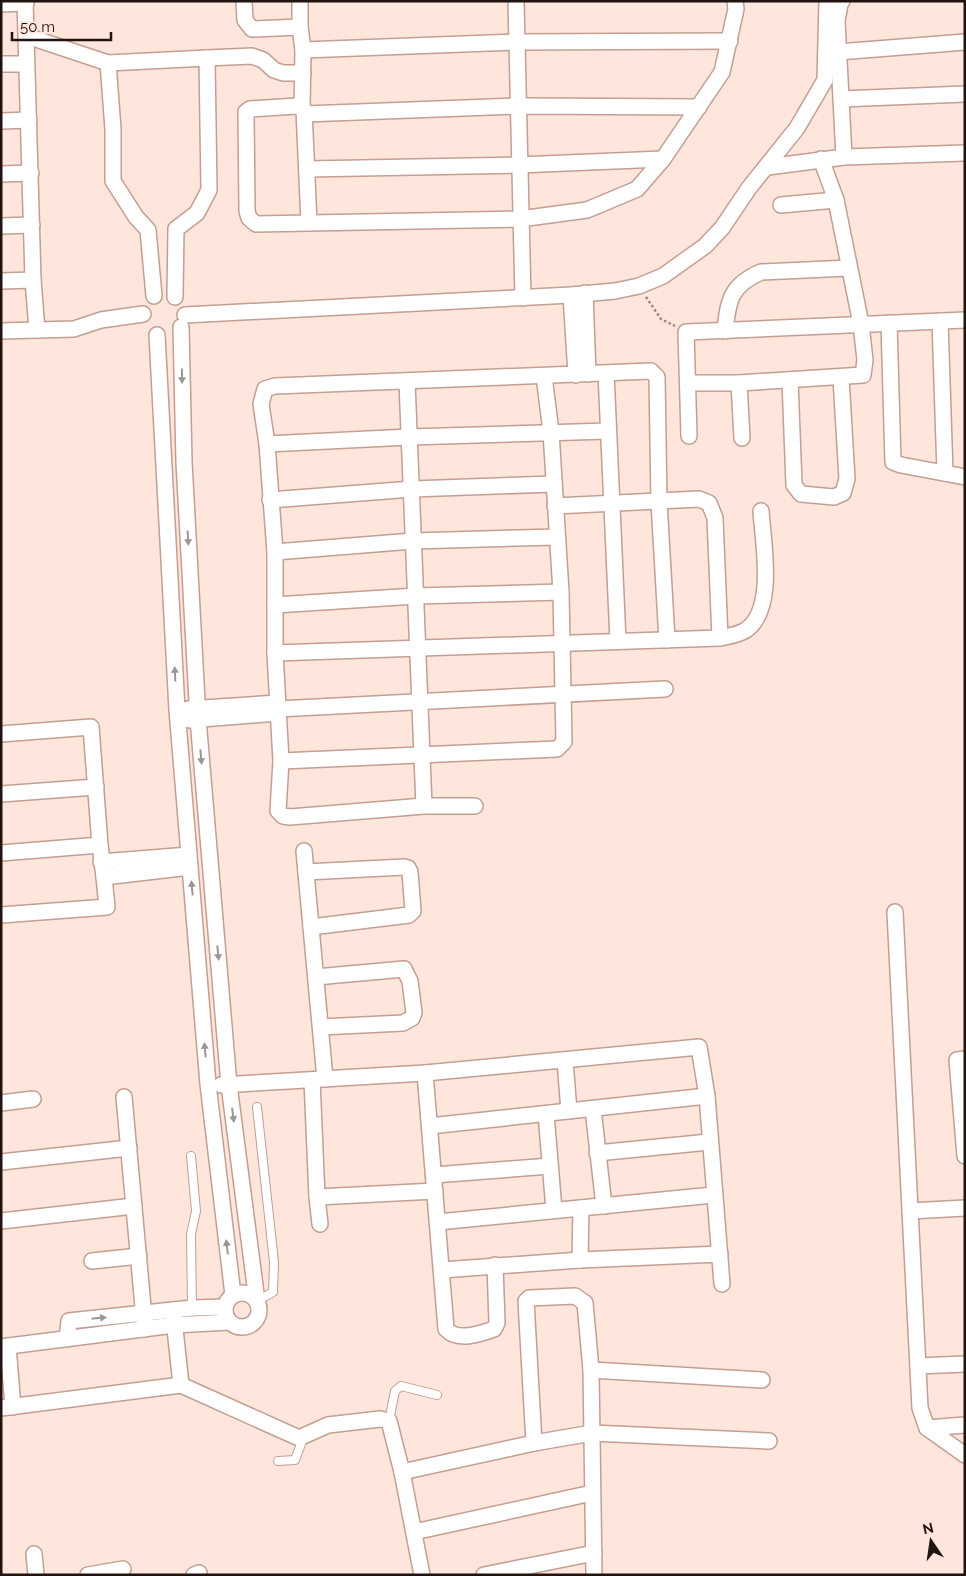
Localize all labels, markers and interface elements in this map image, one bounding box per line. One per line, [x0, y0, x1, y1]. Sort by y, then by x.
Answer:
scale bar [12, 10, 111, 42]
text: 50 m [20, 18, 55, 36]
one-way arrow [178, 368, 186, 384]
one-way arrow [185, 530, 193, 546]
one-way arrow [170, 666, 178, 682]
one-way arrow [197, 749, 205, 765]
one-way arrow [187, 880, 195, 896]
one-way arrow [214, 946, 222, 962]
one-way arrow [201, 1042, 209, 1058]
one-way arrow [229, 1107, 237, 1123]
one-way arrow [223, 1238, 231, 1254]
one-way arrow [91, 1314, 107, 1322]
north arrow [906, 1516, 956, 1566]
text: N [921, 1519, 935, 1537]

